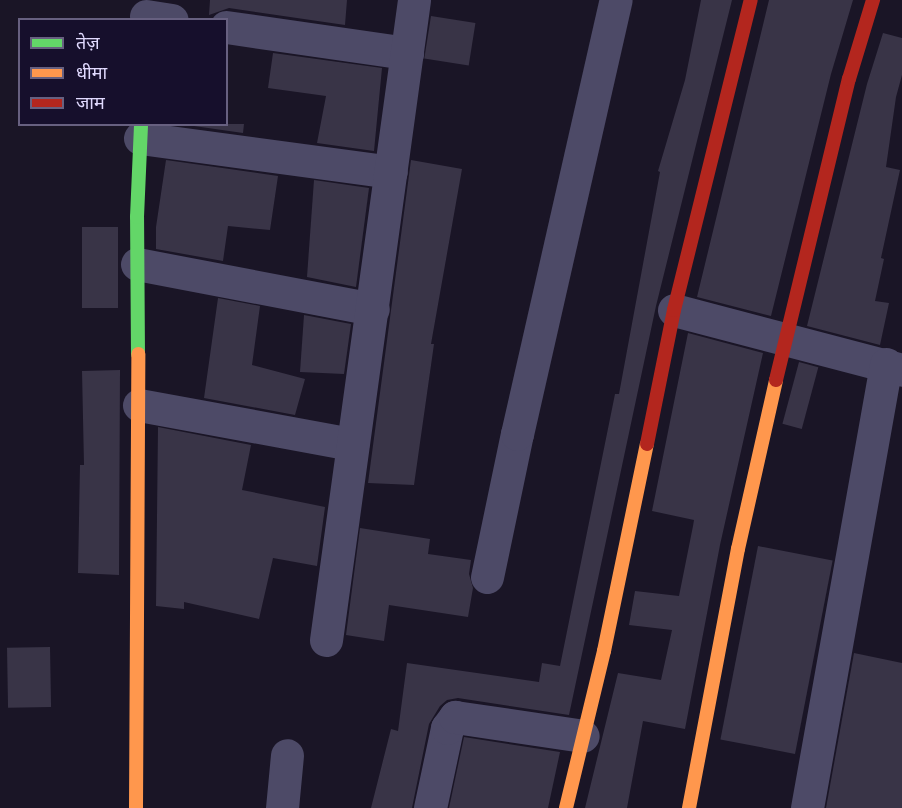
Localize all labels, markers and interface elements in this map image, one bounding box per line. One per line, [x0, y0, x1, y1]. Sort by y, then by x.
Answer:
legend [18, 18, 228, 126]
text: तेज़ [76, 31, 100, 54]
text: धीमा [76, 61, 107, 84]
text: जाम [76, 91, 105, 114]

